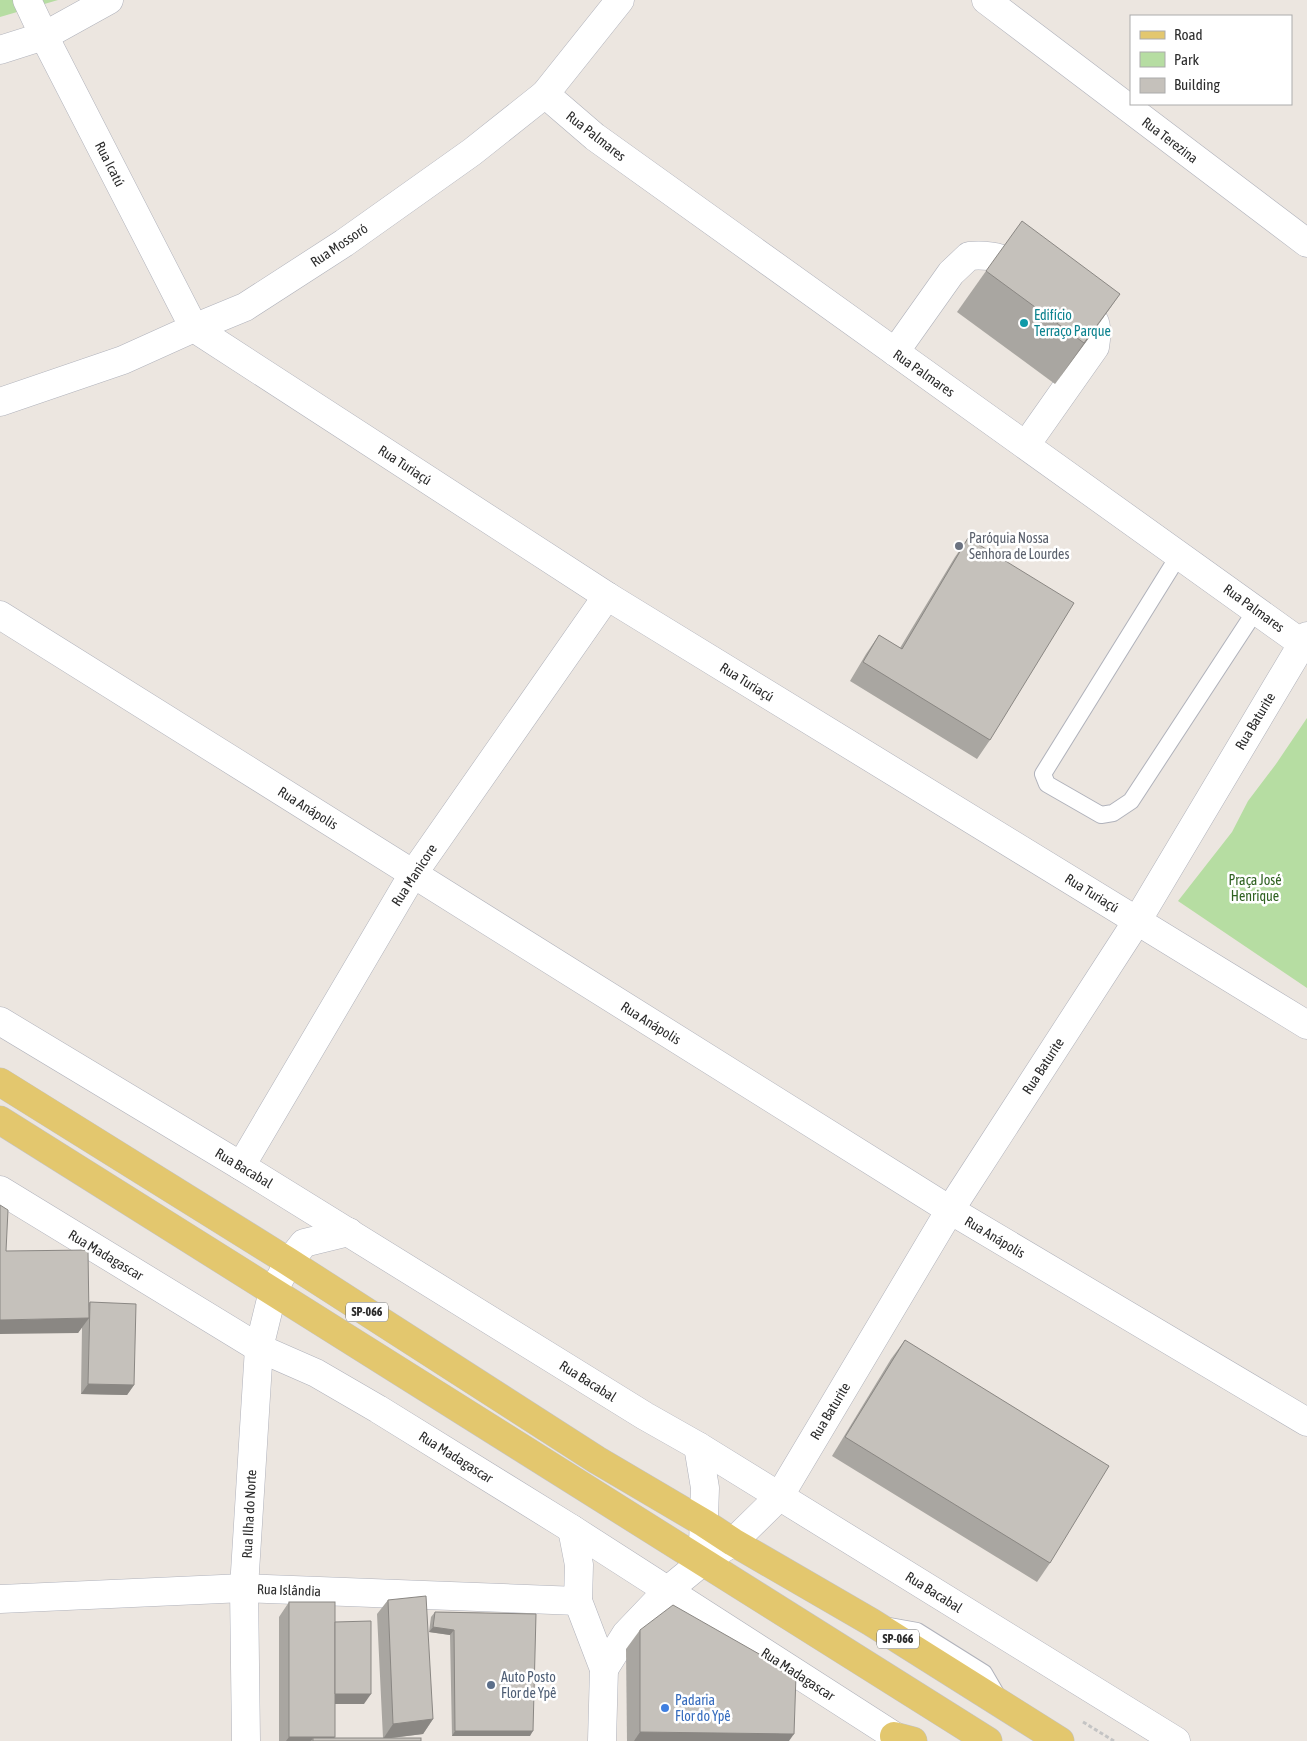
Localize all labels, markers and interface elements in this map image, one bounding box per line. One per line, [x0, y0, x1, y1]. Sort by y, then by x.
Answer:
legend [1130, 15, 1292, 105]
text: Road [1174, 26, 1203, 43]
text: Park [1174, 51, 1199, 68]
text: Building [1174, 76, 1220, 93]
street label: Rua Palmares [563, 108, 629, 164]
street label: Rua Terezina [1139, 114, 1201, 166]
street label: Rua Icatú [92, 139, 128, 189]
street label: Rua Mossoró [307, 220, 371, 270]
place label: Edifício Terraço Parque [1034, 307, 1111, 339]
marker: Edifício Terraço Parque [1018, 317, 1030, 329]
street label: Rua Palmares [890, 346, 958, 400]
street label: Rua Turiaçú [375, 442, 435, 488]
place label: Paróquia Nossa Senhora de Lourdes [969, 530, 1069, 562]
marker: Paróquia Nossa Senhora de Lourdes [953, 540, 965, 552]
street label: Rua Palmares [1221, 581, 1287, 635]
street label: Rua Turiaçú [717, 659, 777, 705]
street label: Rua Baturite [1232, 690, 1278, 752]
street label: Rua Anápolis [275, 783, 341, 833]
street label: Rua Manicore [388, 841, 440, 909]
street label: Rua Turiaçú [1062, 870, 1122, 916]
park label: Praça José Henrique [1228, 872, 1282, 904]
street label: Rua Anápolis [618, 998, 684, 1048]
street label: Rua Baturite [1019, 1035, 1067, 1097]
street label: Rua Bacabal [212, 1145, 276, 1191]
street label: Rua Anápolis [962, 1213, 1028, 1261]
street label: Rua Madagascar [66, 1226, 147, 1284]
road number: SP-066 [346, 1302, 388, 1321]
street label: Rua Bacabal [557, 1357, 620, 1405]
street label: Rua Baturite [807, 1380, 853, 1442]
street label: Rua Madagascar [416, 1428, 497, 1487]
street label: Rua Ilha do Norte [239, 1469, 259, 1559]
street label: Rua Bacabal [903, 1568, 966, 1616]
street label: Rua Islândia [257, 1581, 321, 1599]
road number: SP-066 [877, 1630, 919, 1648]
street label: Rua Madagascar [758, 1644, 838, 1704]
place label: Auto Posto Flor de Ypê [501, 1669, 556, 1701]
marker: Auto Posto Flor de Ypê [485, 1679, 497, 1691]
place label: Padaria Flor do Ypê [675, 1692, 731, 1724]
marker: Padaria Flor do Ypê [659, 1702, 671, 1714]

